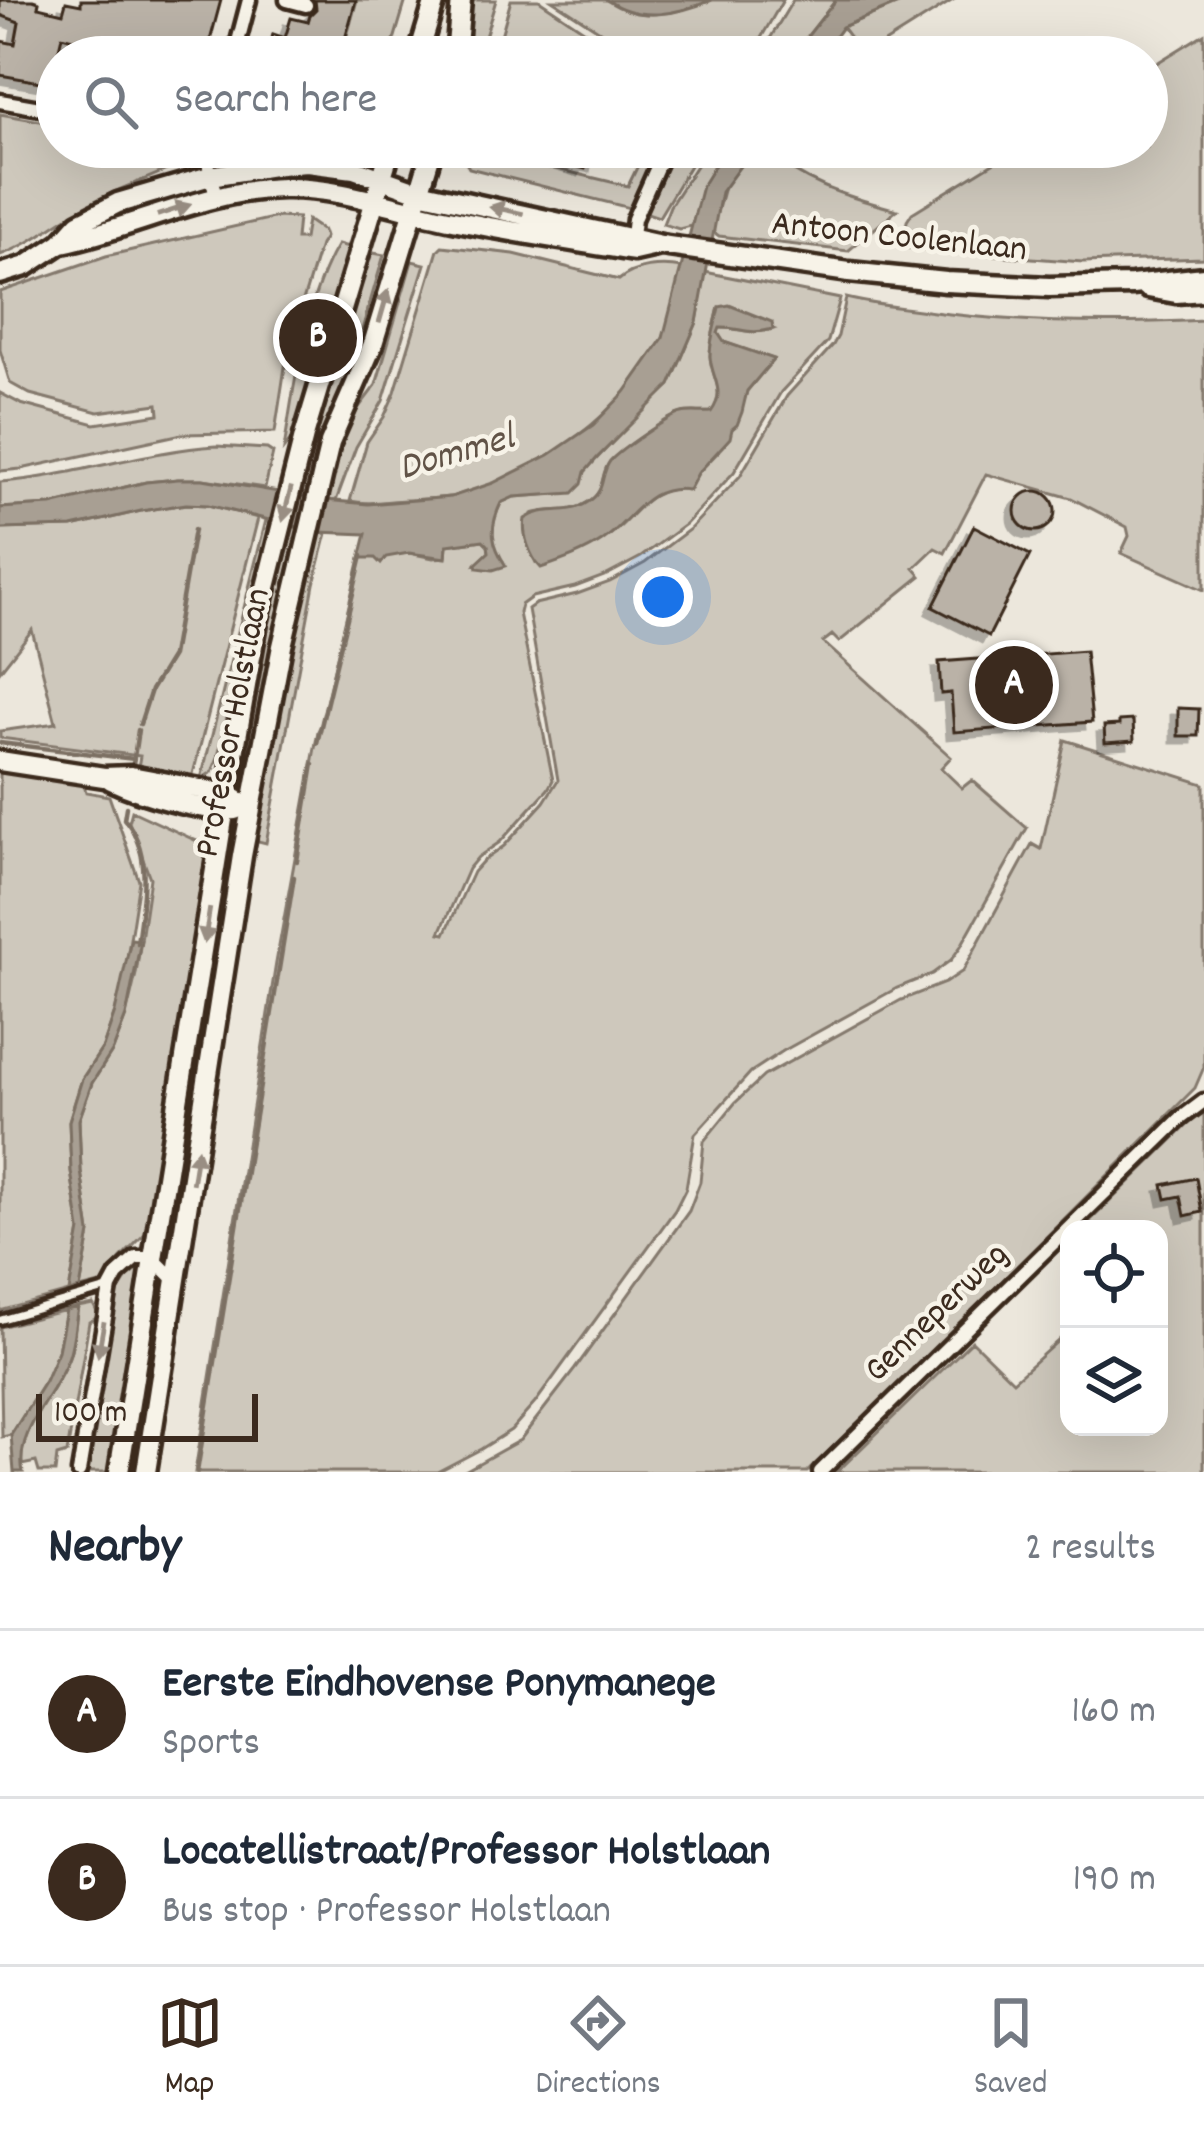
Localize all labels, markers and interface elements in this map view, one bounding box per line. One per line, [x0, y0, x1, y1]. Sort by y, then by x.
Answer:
search box [36, 36, 1168, 168]
icon: search [78, 69, 144, 135]
text: Search here [174, 70, 377, 134]
one-way arrow [487, 199, 525, 218]
one-way arrow [156, 200, 193, 219]
street label: Antoon Coolenlaan [769, 200, 1029, 278]
one-way arrow [376, 287, 394, 324]
pin: B [279, 293, 357, 383]
water label: Dommel [393, 412, 524, 498]
one-way arrow [277, 486, 296, 523]
your location [633, 567, 693, 627]
street label: Professor Holstlaan [183, 584, 287, 862]
pin: A [975, 640, 1053, 730]
one-way arrow [197, 908, 216, 945]
one-way arrow [186, 1147, 205, 1184]
map controls [1060, 1220, 1168, 1436]
button: locate [1060, 1220, 1168, 1328]
street label: Genneperweg [854, 1231, 1022, 1397]
one-way arrow [91, 1321, 110, 1358]
button: layers [1060, 1328, 1168, 1436]
scale bar [36, 1388, 258, 1441]
text: 100 m [54, 1391, 127, 1438]
text: Nearby [48, 1514, 181, 1586]
text: 2 results [1025, 1523, 1156, 1578]
text: Eerste Eindhovense Ponymanege [162, 1654, 716, 1718]
text: A [76, 1686, 98, 1741]
text: 160 m [1071, 1686, 1156, 1741]
text: Sports [162, 1718, 260, 1773]
text: Locatellistraat/Professor Holstlaan [162, 1822, 770, 1886]
text: B [78, 1854, 96, 1909]
text: 190 m [1073, 1854, 1156, 1909]
text: Bus stop · Professor Holstlaan [162, 1886, 611, 1941]
tab: Map [157, 1990, 223, 2109]
tab: Directions [536, 1990, 661, 2109]
tab: Saved [974, 1990, 1047, 2109]

